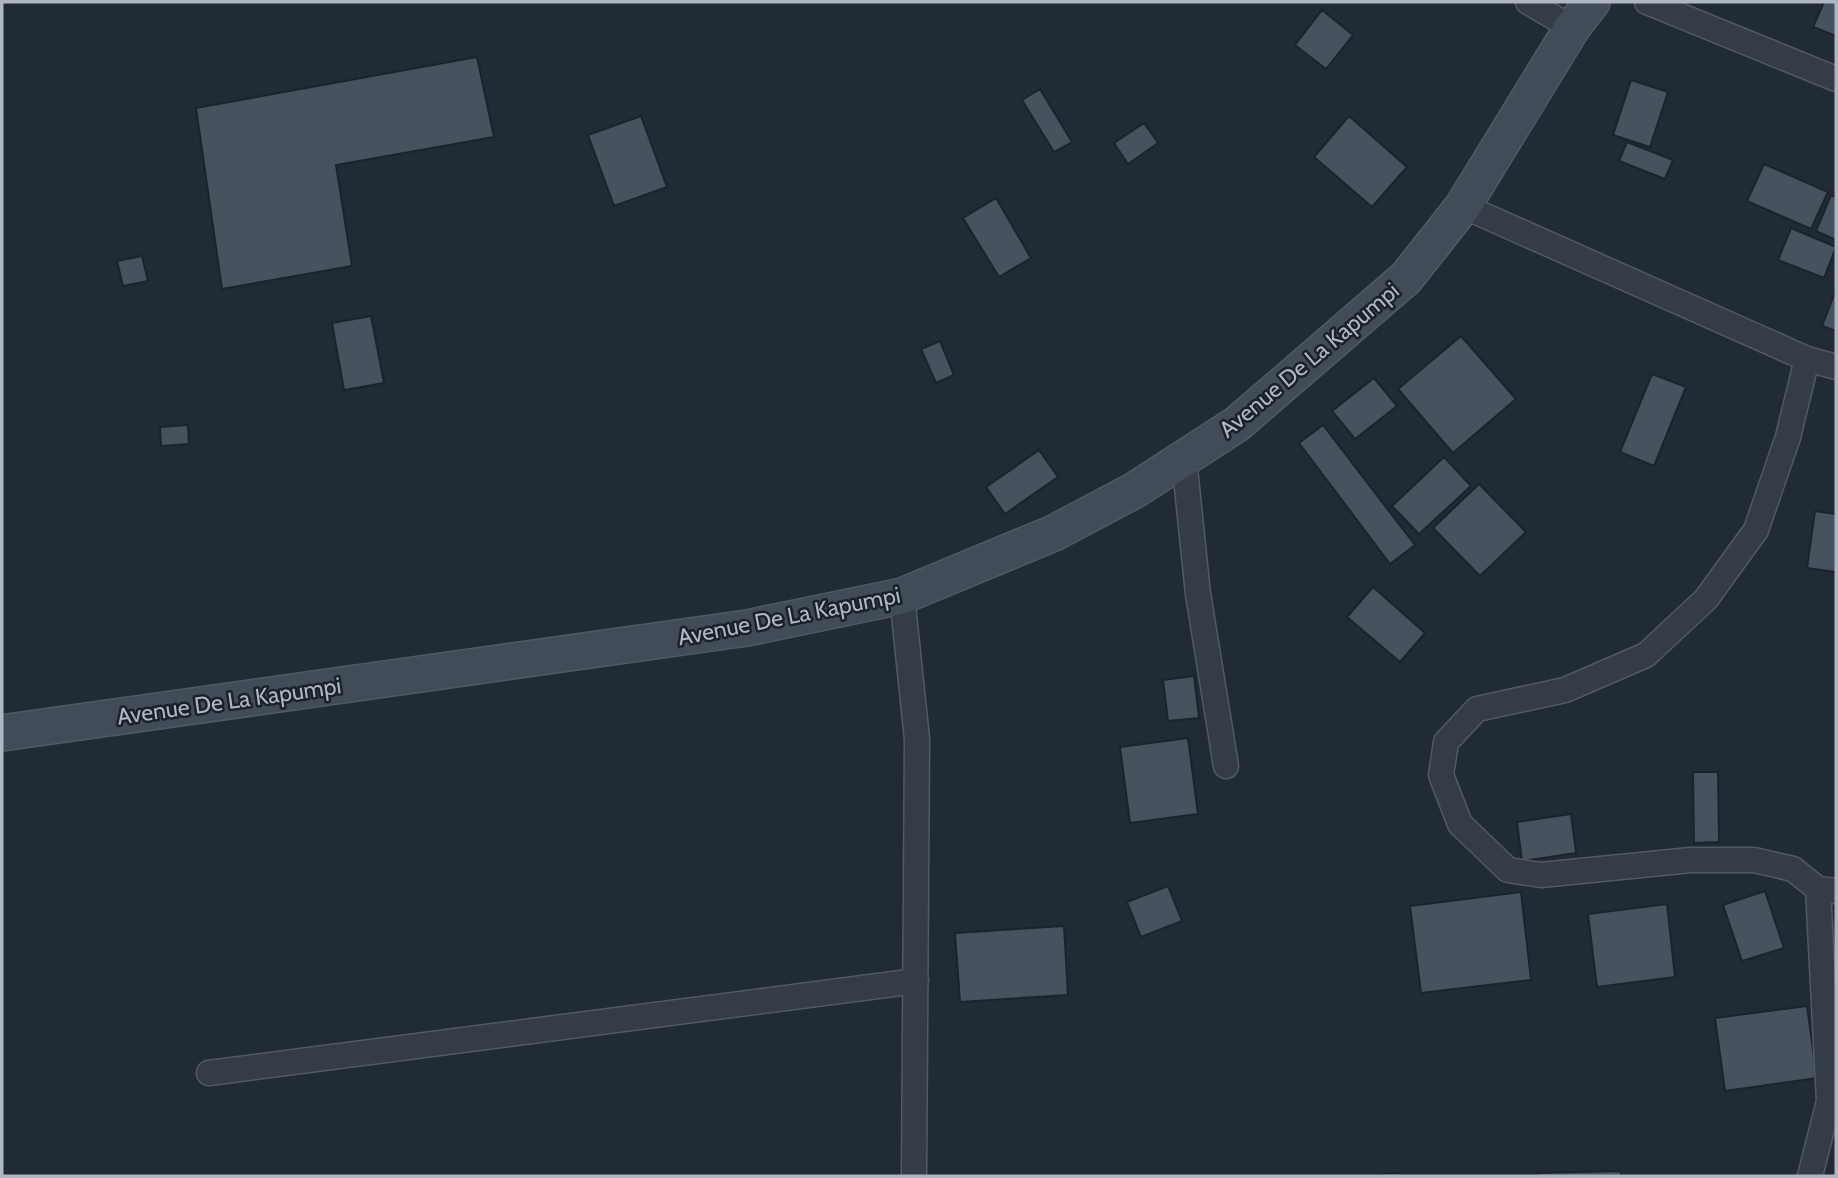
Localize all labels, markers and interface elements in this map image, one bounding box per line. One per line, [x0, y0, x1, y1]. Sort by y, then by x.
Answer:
street label: Avenue De La Kapumpi [1213, 277, 1405, 443]
street label: Avenue De La Kapumpi [675, 581, 903, 651]
street label: Avenue De La Kapumpi [115, 671, 343, 731]

